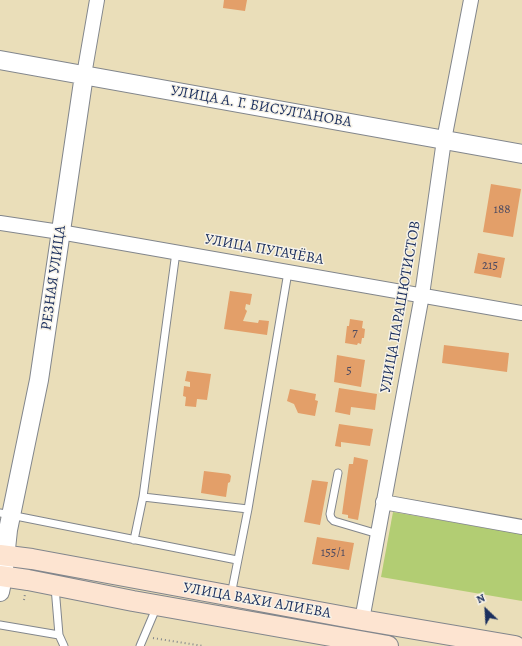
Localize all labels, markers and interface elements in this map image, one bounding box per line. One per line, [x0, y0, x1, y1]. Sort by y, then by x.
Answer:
street label: УЛИЦА А. Г. БИСУЛТАНОВА [169, 82, 353, 132]
house number: 188 [493, 202, 511, 218]
street label: УЛИЦА ПАРАШЮТИСТОВ [377, 220, 425, 394]
street label: РЕЗНАЯ УЛИЦА [38, 224, 70, 332]
street label: УЛИЦА ПУГАЧЁВА [203, 231, 325, 269]
house number: 215 [482, 258, 498, 274]
house number: 7 [352, 325, 358, 341]
house number: 5 [346, 363, 352, 379]
house number: 155/1 [321, 545, 345, 561]
street label: УЛИЦА ВАХИ АЛИЕВА [182, 579, 332, 623]
north arrow [466, 590, 506, 630]
text: N [474, 590, 488, 607]

